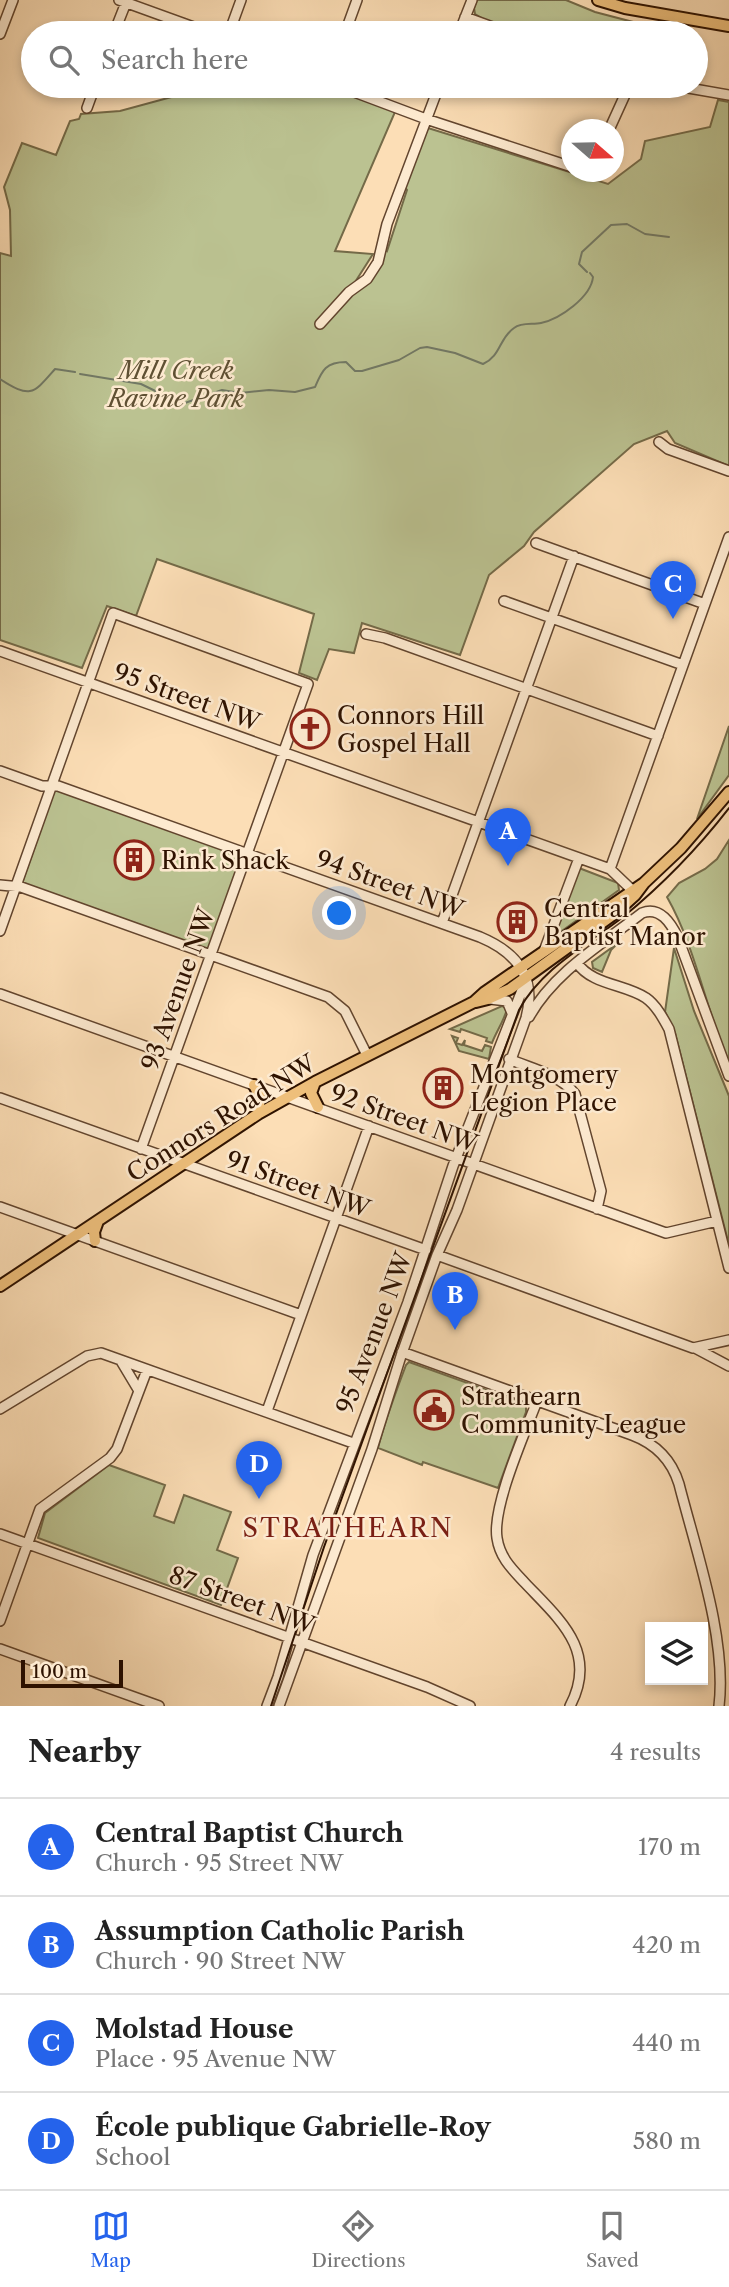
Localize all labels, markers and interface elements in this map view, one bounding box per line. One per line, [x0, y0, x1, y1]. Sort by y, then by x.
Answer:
search box [21, 21, 708, 98]
icon: search [45, 41, 83, 79]
text: Search here [101, 44, 248, 76]
north arrow [561, 119, 624, 182]
park label: Mill Creek Ravine Park [106, 356, 245, 413]
pin: C [650, 561, 696, 619]
street label: 95 Street NW [110, 657, 265, 737]
place label: Connors Hill Gospel Hall [337, 701, 484, 758]
church icon: Connors Hill Gospel Hall [289, 708, 331, 750]
pin: A [485, 808, 531, 866]
building icon: Rink Shack [113, 839, 155, 881]
street label: 94 Street NW [312, 844, 468, 924]
place label: Rink Shack [161, 846, 290, 875]
place label: Central Baptist Manor [544, 894, 706, 951]
your location [322, 896, 356, 930]
building icon: Central Baptist Manor [496, 901, 538, 943]
street label: 93 Avenue NW [135, 903, 221, 1074]
street label: Connors Road NW [121, 1048, 321, 1188]
place label: Montgomery Legion Place [470, 1060, 619, 1117]
building icon: Montgomery Legion Place [422, 1067, 464, 1109]
street label: 92 Street NW [326, 1078, 482, 1158]
street label: 91 Street NW [222, 1145, 375, 1224]
street label: 95 Avenue NW [330, 1248, 418, 1418]
pin: B [432, 1272, 478, 1330]
place label: Strathearn Community League [461, 1382, 686, 1439]
public building icon: Strathearn Community League [413, 1389, 455, 1431]
pin: D [236, 1441, 282, 1499]
district label: STRATHEARN [243, 1512, 453, 1544]
street label: 87 Street NW [165, 1560, 319, 1640]
map controls [645, 1622, 708, 1685]
button: layers [645, 1622, 708, 1685]
scale bar [21, 1657, 122, 1689]
text: 100 m [32, 1660, 87, 1683]
text: Nearby [28, 1733, 141, 1770]
text: 4 results [610, 1738, 701, 1766]
text: Central Baptist Church [95, 1817, 404, 1849]
text: A [42, 1833, 60, 1861]
text: 170 m [638, 1833, 701, 1861]
text: Church · 95 Street NW [95, 1849, 343, 1877]
text: Assumption Catholic Parish [95, 1915, 465, 1947]
text: B [42, 1931, 60, 1959]
text: 420 m [632, 1931, 701, 1959]
text: Church · 90 Street NW [95, 1947, 346, 1975]
text: Molstad House [95, 2013, 293, 2045]
text: C [42, 2029, 60, 2057]
text: 440 m [632, 2029, 701, 2057]
text: Place · 95 Avenue NW [95, 2045, 336, 2073]
text: École publique Gabrielle-Roy [95, 2111, 491, 2143]
text: D [41, 2127, 61, 2155]
text: 580 m [633, 2127, 701, 2155]
text: School [95, 2143, 170, 2171]
tab: Map [90, 2207, 131, 2272]
tab: Directions [312, 2207, 405, 2272]
tab: Saved [586, 2207, 639, 2272]

